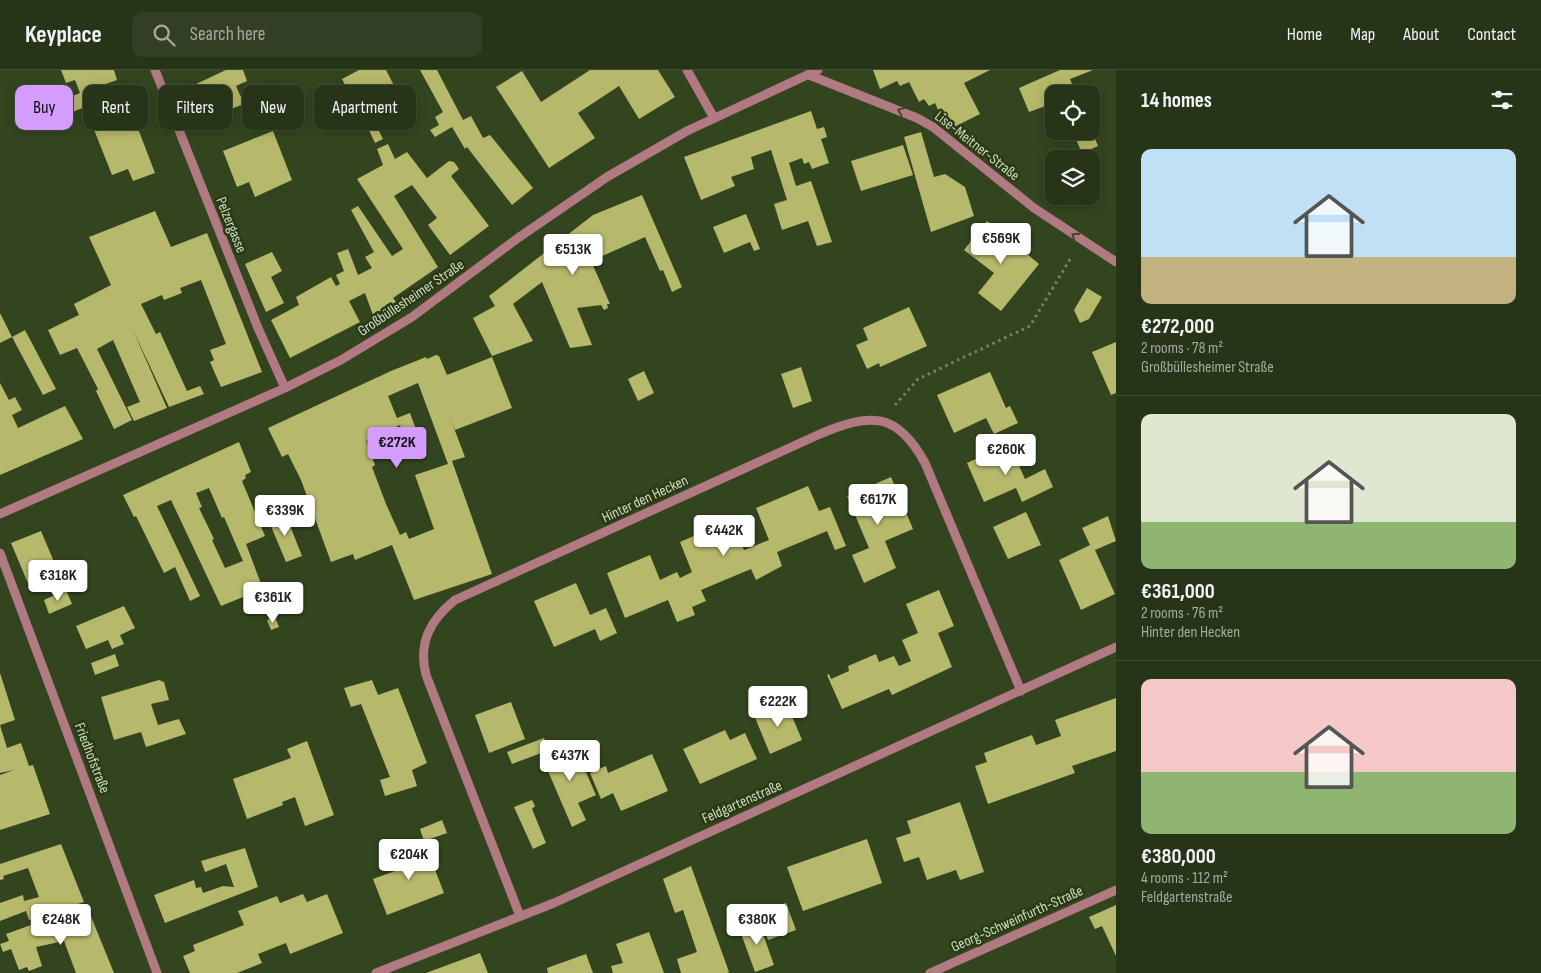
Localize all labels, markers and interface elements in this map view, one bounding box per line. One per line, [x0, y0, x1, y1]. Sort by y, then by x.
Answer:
search box [132, 12, 482, 57]
text: Keyplace [25, 20, 102, 49]
icon: search [150, 21, 178, 49]
text: Search here [190, 23, 265, 46]
text: Home [1287, 24, 1322, 45]
text: Map [1350, 24, 1375, 45]
text: About [1403, 24, 1439, 45]
text: Contact [1467, 24, 1516, 45]
chip: Buy [15, 85, 73, 130]
chip: Rent [83, 85, 148, 130]
chip: Filters [158, 85, 232, 130]
chip: New [242, 85, 304, 130]
chip: Apartment [314, 85, 416, 130]
map controls [1045, 85, 1100, 205]
button: locate [1045, 85, 1100, 140]
icon: filters [1488, 86, 1516, 114]
text: 14 homes [1141, 88, 1212, 113]
one-way arrow [897, 106, 906, 117]
street label: Lise-Meitner-Straße [931, 107, 1023, 185]
button: layers [1045, 150, 1100, 205]
icon: home [1284, 181, 1374, 271]
street label: Pelzergasse [211, 194, 251, 256]
pin: €569K [966, 222, 1036, 265]
text: €569K [982, 229, 1020, 248]
one-way arrow [1071, 233, 1080, 242]
pin: €513K [538, 234, 608, 276]
text: €513K [555, 240, 591, 259]
street label: Großbüllesheimer Straße [354, 255, 468, 341]
text: €272,000 [1141, 314, 1214, 339]
text: 2 rooms · 78 m² [1141, 339, 1223, 358]
text: Großbüllesheimer Straße [1141, 358, 1274, 377]
pin: €272K [362, 426, 432, 469]
text: €272K [378, 433, 416, 452]
pin: €260K [971, 434, 1041, 476]
text: €260K [987, 440, 1025, 459]
icon: home [1284, 447, 1374, 537]
street label: Hinter den Hecken [599, 471, 691, 527]
pin: €617K [843, 484, 913, 526]
text: €617K [860, 490, 896, 509]
pin: €339K [250, 494, 320, 537]
text: €339K [266, 501, 304, 520]
pin: €442K [689, 514, 759, 557]
text: €442K [705, 521, 743, 540]
pin: €318K [23, 560, 93, 602]
text: €318K [39, 566, 77, 585]
text: €361,000 [1141, 579, 1215, 604]
pin: €361K [238, 582, 308, 624]
text: €361K [254, 588, 292, 607]
text: 2 rooms · 76 m² [1141, 604, 1223, 623]
text: Hinter den Hecken [1141, 623, 1240, 642]
pin: €222K [743, 686, 813, 728]
text: €222K [759, 692, 797, 711]
icon: home [1284, 712, 1374, 802]
street label: Friedhofstraße [70, 720, 114, 796]
pin: €437K [535, 740, 605, 782]
text: €437K [551, 746, 589, 765]
street label: Feldgartenstraße [699, 776, 785, 828]
pin: €204K [374, 838, 444, 881]
text: €380,000 [1141, 844, 1216, 869]
text: €204K [390, 845, 428, 864]
text: 4 rooms · 112 m² [1141, 869, 1228, 888]
street label: Georg-Schweinfurth-Straße [948, 881, 1086, 957]
text: Feldgartenstraße [1141, 888, 1232, 907]
pin: €248K [26, 904, 96, 946]
pin: €380K [722, 904, 792, 946]
text: €248K [42, 910, 80, 929]
text: €380K [738, 910, 776, 929]

